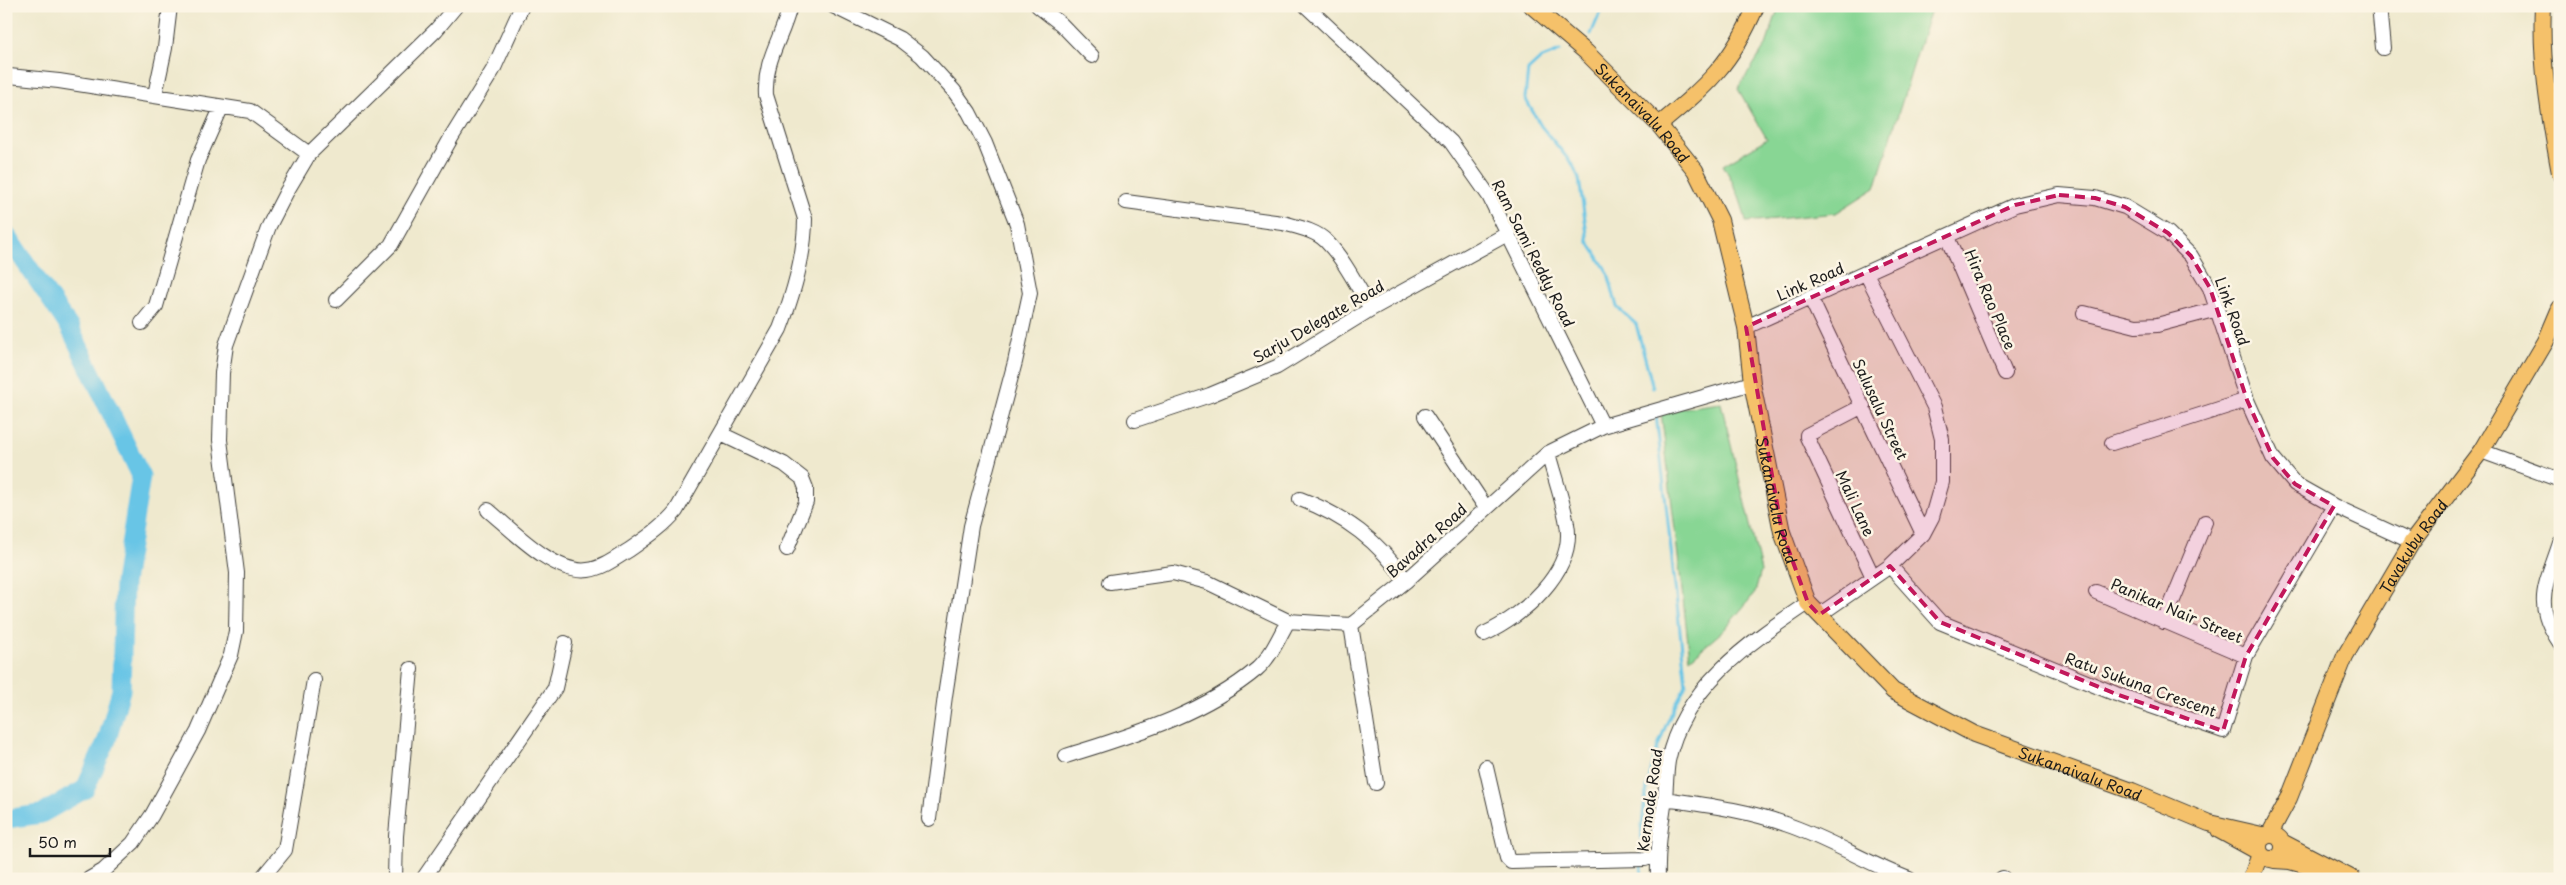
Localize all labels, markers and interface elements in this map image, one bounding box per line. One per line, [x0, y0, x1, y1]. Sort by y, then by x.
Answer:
street label: Sukanaivalu Road [1591, 57, 1696, 167]
street label: Ram Sami Reddy Road [1487, 175, 1581, 331]
street label: Hira Rao Place [1959, 245, 2023, 353]
street label: Link Road [1772, 256, 1848, 306]
street label: Link Road [2210, 273, 2256, 349]
street label: Sarju Delegate Road [1248, 274, 1388, 368]
street label: Salusalu Street [1847, 355, 1915, 463]
street label: Sukanaivalu Road [1752, 435, 1804, 567]
street label: Mali Lane [1831, 466, 1881, 540]
street label: Tavakubu Road [2373, 494, 2452, 597]
street label: Bavadra Road [1381, 497, 1471, 583]
street label: Panikar Nair Street [2107, 572, 2247, 648]
street label: Ratu Sukuna Crescent [2062, 646, 2220, 722]
street label: Sukanaivalu Road [2016, 740, 2146, 805]
street label: Kermode Road [1630, 747, 1668, 853]
scale bar [30, 825, 110, 857]
text: 50 m [38, 830, 77, 853]

